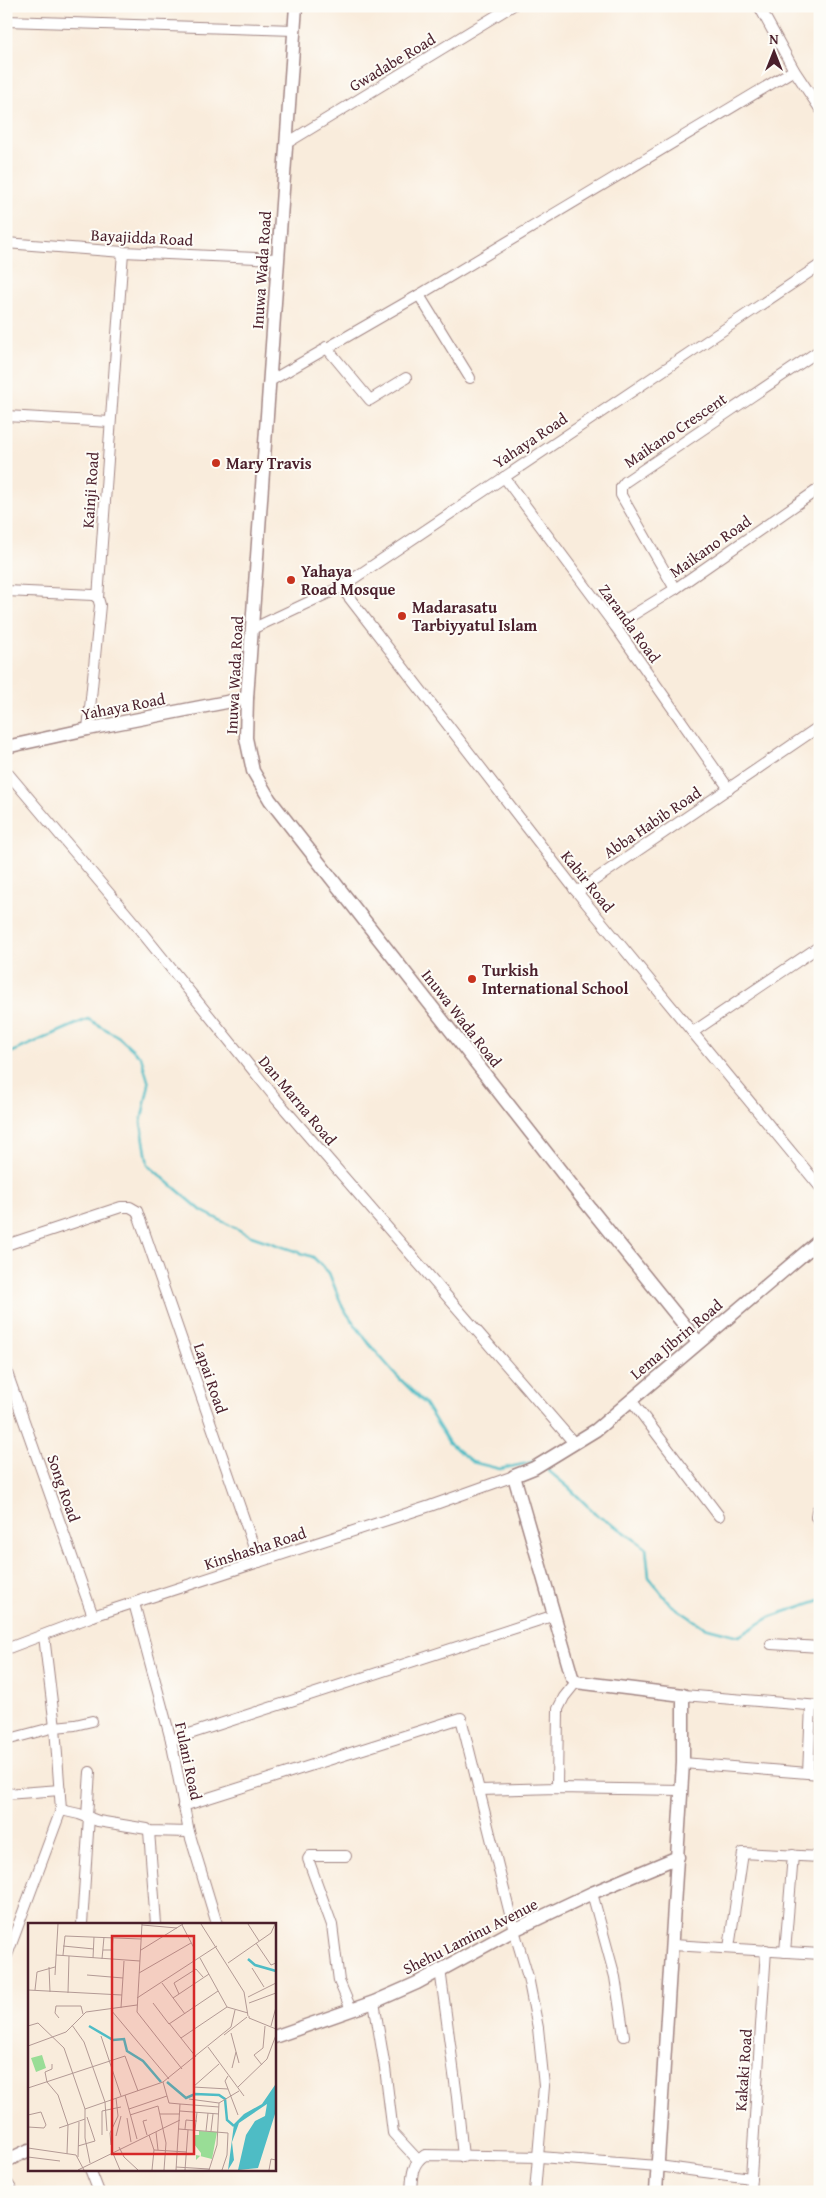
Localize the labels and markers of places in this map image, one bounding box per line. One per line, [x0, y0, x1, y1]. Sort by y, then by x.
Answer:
place label: Mary Travis [226, 451, 312, 475]
marker: Mary Travis [210, 457, 222, 469]
place label: Yahaya Road Mosque [301, 559, 396, 601]
marker: Yahaya Road Mosque [285, 574, 297, 586]
place label: Madarasatu Tarbiyyatul Islam [412, 595, 538, 637]
marker: Madarasatu Tarbiyyatul Islam [396, 610, 408, 622]
place label: Turkish International School [482, 958, 628, 1000]
marker: Turkish International School [466, 973, 478, 985]

